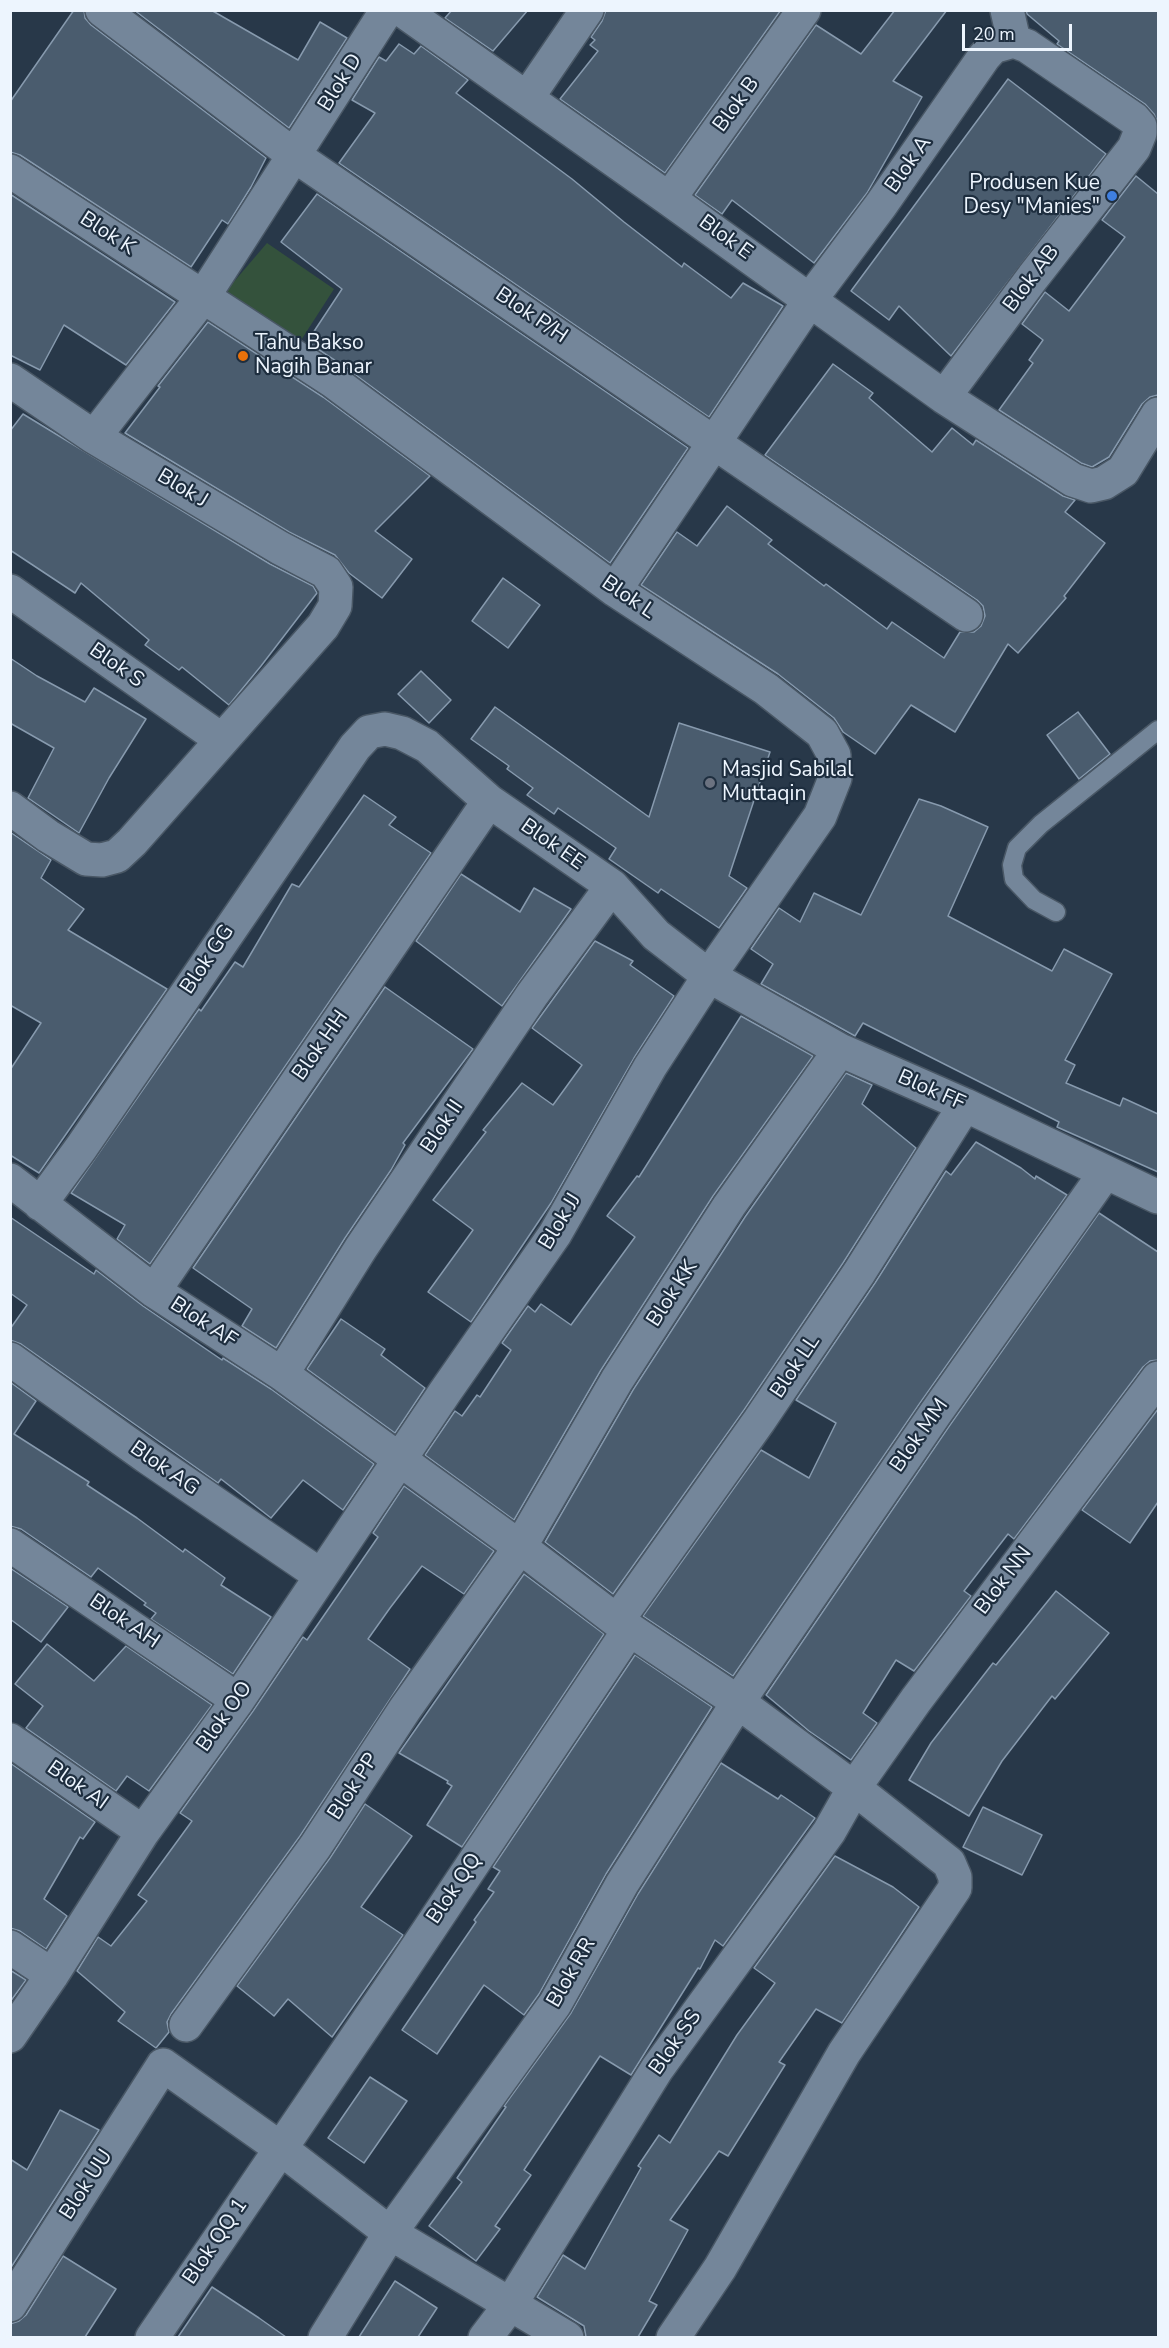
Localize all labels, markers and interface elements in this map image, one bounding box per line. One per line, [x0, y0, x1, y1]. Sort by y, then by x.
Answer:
scale bar [965, 12, 1074, 50]
text: 20 m [973, 22, 1015, 46]
street label: Blok D [313, 49, 369, 117]
street label: Blok B [709, 72, 765, 138]
street label: Blok A [881, 132, 937, 198]
place label: Produsen Kue Desy "Manies" [964, 171, 1100, 221]
marker: Produsen Kue Desy "Manies" [1105, 189, 1119, 203]
street label: Blok K [75, 207, 139, 261]
street label: Blok E [693, 210, 757, 266]
street label: Blok AB [999, 241, 1065, 317]
street label: Blok P/H [490, 283, 572, 349]
place label: Tahu Bakso Nagih Banar [255, 331, 372, 381]
marker: Tahu Bakso Nagih Banar [236, 349, 250, 363]
street label: Blok J [152, 464, 212, 514]
street label: Blok L [596, 571, 660, 625]
street label: Blok S [84, 638, 148, 694]
place label: Masjid Sabilal Muttaqin [722, 758, 853, 808]
marker: Masjid Sabilal Muttaqin [703, 776, 717, 790]
street label: Blok EE [515, 814, 589, 876]
street label: Blok GG [176, 920, 240, 1000]
street label: Blok HH [288, 1006, 354, 1086]
street label: Blok FF [893, 1065, 969, 1117]
street label: Blok II [416, 1096, 470, 1158]
street label: Blok JJ [534, 1189, 588, 1255]
street label: Blok KK [642, 1256, 704, 1332]
street label: Blok AF [165, 1292, 241, 1354]
street label: Blok LL [766, 1331, 826, 1403]
street label: Blok MM [886, 1394, 954, 1478]
street label: Blok AG [125, 1436, 203, 1502]
street label: Blok NN [970, 1542, 1038, 1620]
street label: Blok AH [84, 1589, 164, 1655]
street label: Blok OO [192, 1677, 258, 1757]
street label: Blok PP [323, 1749, 385, 1825]
street label: Blok AI [42, 1756, 112, 1816]
street label: Blok QQ [422, 1849, 488, 1929]
street label: Blok RR [542, 1934, 602, 2012]
street label: Blok SS [645, 2006, 707, 2080]
street label: Blok UU [55, 2145, 119, 2225]
street label: Blok QQ 1 [178, 2194, 254, 2290]

